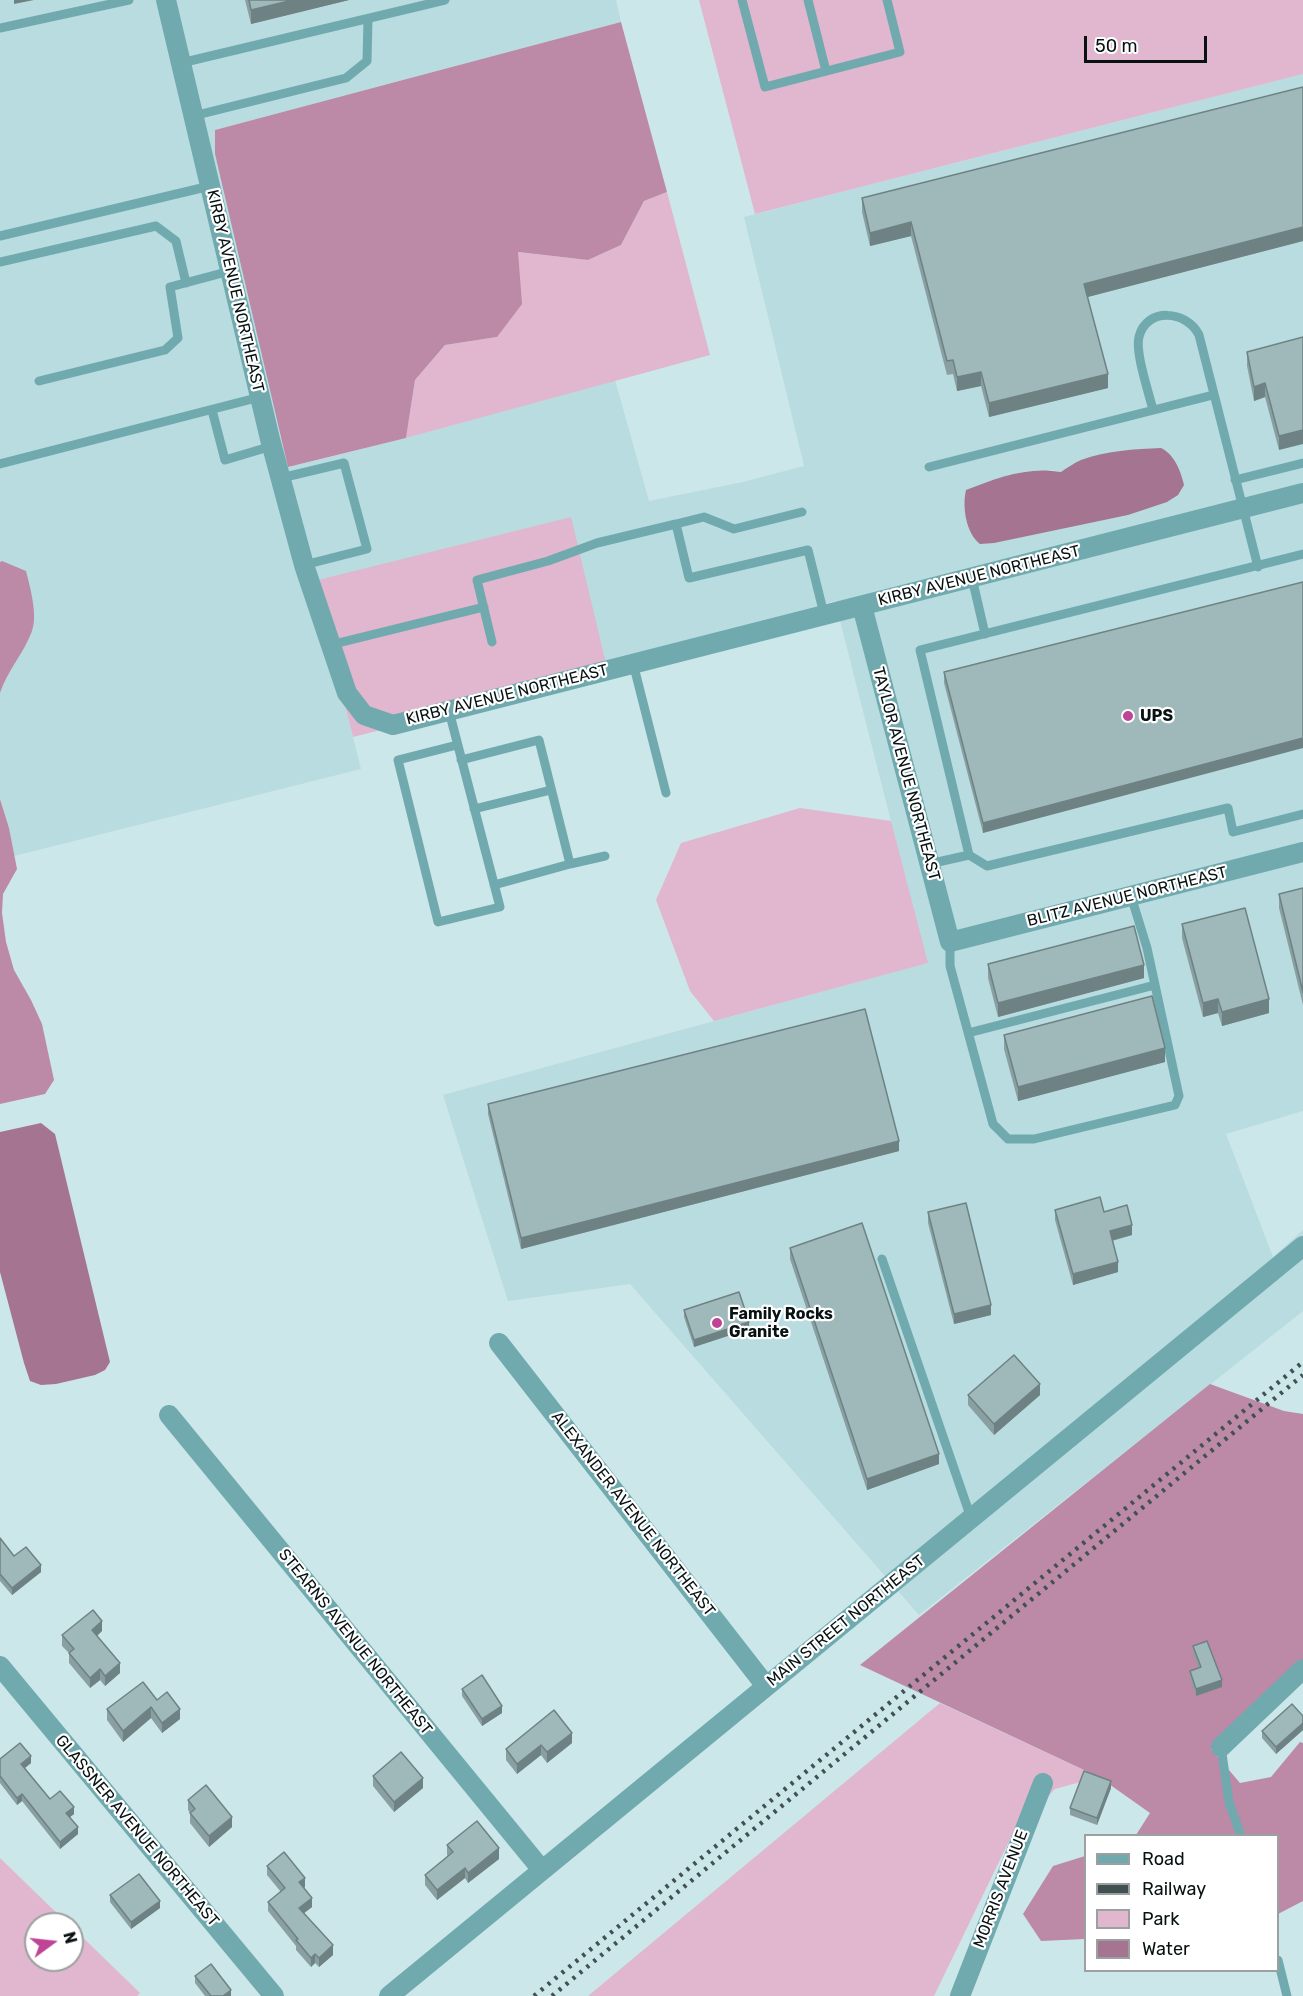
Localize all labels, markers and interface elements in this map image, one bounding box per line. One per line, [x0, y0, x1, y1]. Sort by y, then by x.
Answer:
scale bar [1087, 24, 1210, 62]
text: 50 m [1095, 35, 1138, 57]
street label: KIRBY AVENUE NORTHEAST [202, 188, 268, 394]
street label: KIRBY AVENUE NORTHEAST [876, 542, 1082, 610]
street label: KIRBY AVENUE NORTHEAST [404, 661, 610, 729]
street label: TAYLOR AVENUE NORTHEAST [868, 665, 944, 883]
place label: UPS [1140, 706, 1173, 726]
marker: UPS [1121, 709, 1135, 723]
street label: BLITZ AVENUE NORTHEAST [1025, 863, 1229, 931]
place label: Family Rocks Granite [729, 1304, 833, 1342]
marker: Family Rocks Granite [710, 1316, 724, 1330]
street label: ALEXANDER AVENUE NORTHEAST [547, 1408, 719, 1620]
street label: STEARNS AVENUE NORTHEAST [274, 1545, 436, 1739]
street label: MAIN STREET NORTHEAST [763, 1551, 929, 1691]
street label: GLASSNER AVENUE NORTHEAST [51, 1731, 223, 1931]
street label: MORRIS AVENUE [970, 1827, 1032, 1951]
legend [1084, 1834, 1279, 1972]
text: Road [1142, 1848, 1185, 1870]
text: Railway [1142, 1878, 1206, 1900]
text: Park [1142, 1908, 1179, 1930]
north arrow [24, 1912, 84, 1972]
text: N [59, 1930, 81, 1946]
text: Water [1142, 1938, 1190, 1960]

